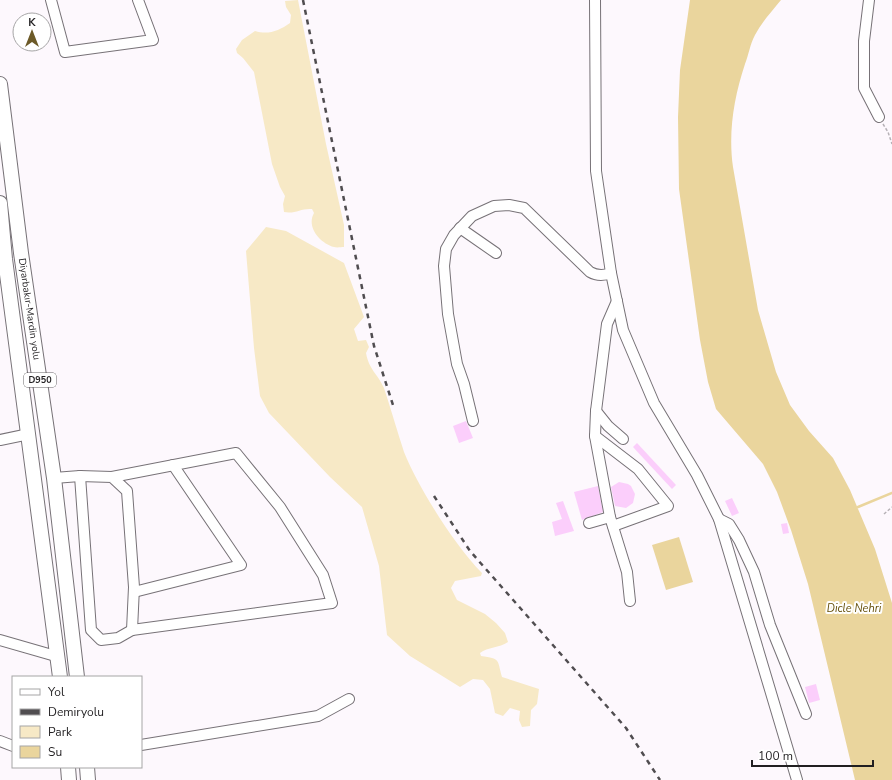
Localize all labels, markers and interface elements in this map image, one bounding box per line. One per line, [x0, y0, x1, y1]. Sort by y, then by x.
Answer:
north arrow [12, 12, 52, 52]
text: K [28, 15, 36, 30]
street label: Diyarbakır-Mardin yolu [15, 257, 44, 361]
road number: D950 [24, 373, 56, 387]
water label: Dicle Nehri [827, 601, 882, 616]
legend [12, 676, 142, 768]
text: Yol [47, 684, 65, 700]
text: Demiryolu [48, 704, 104, 720]
text: Park [48, 724, 73, 740]
scale bar [752, 742, 873, 768]
text: Su [48, 744, 62, 760]
text: 100 m [758, 748, 793, 764]

